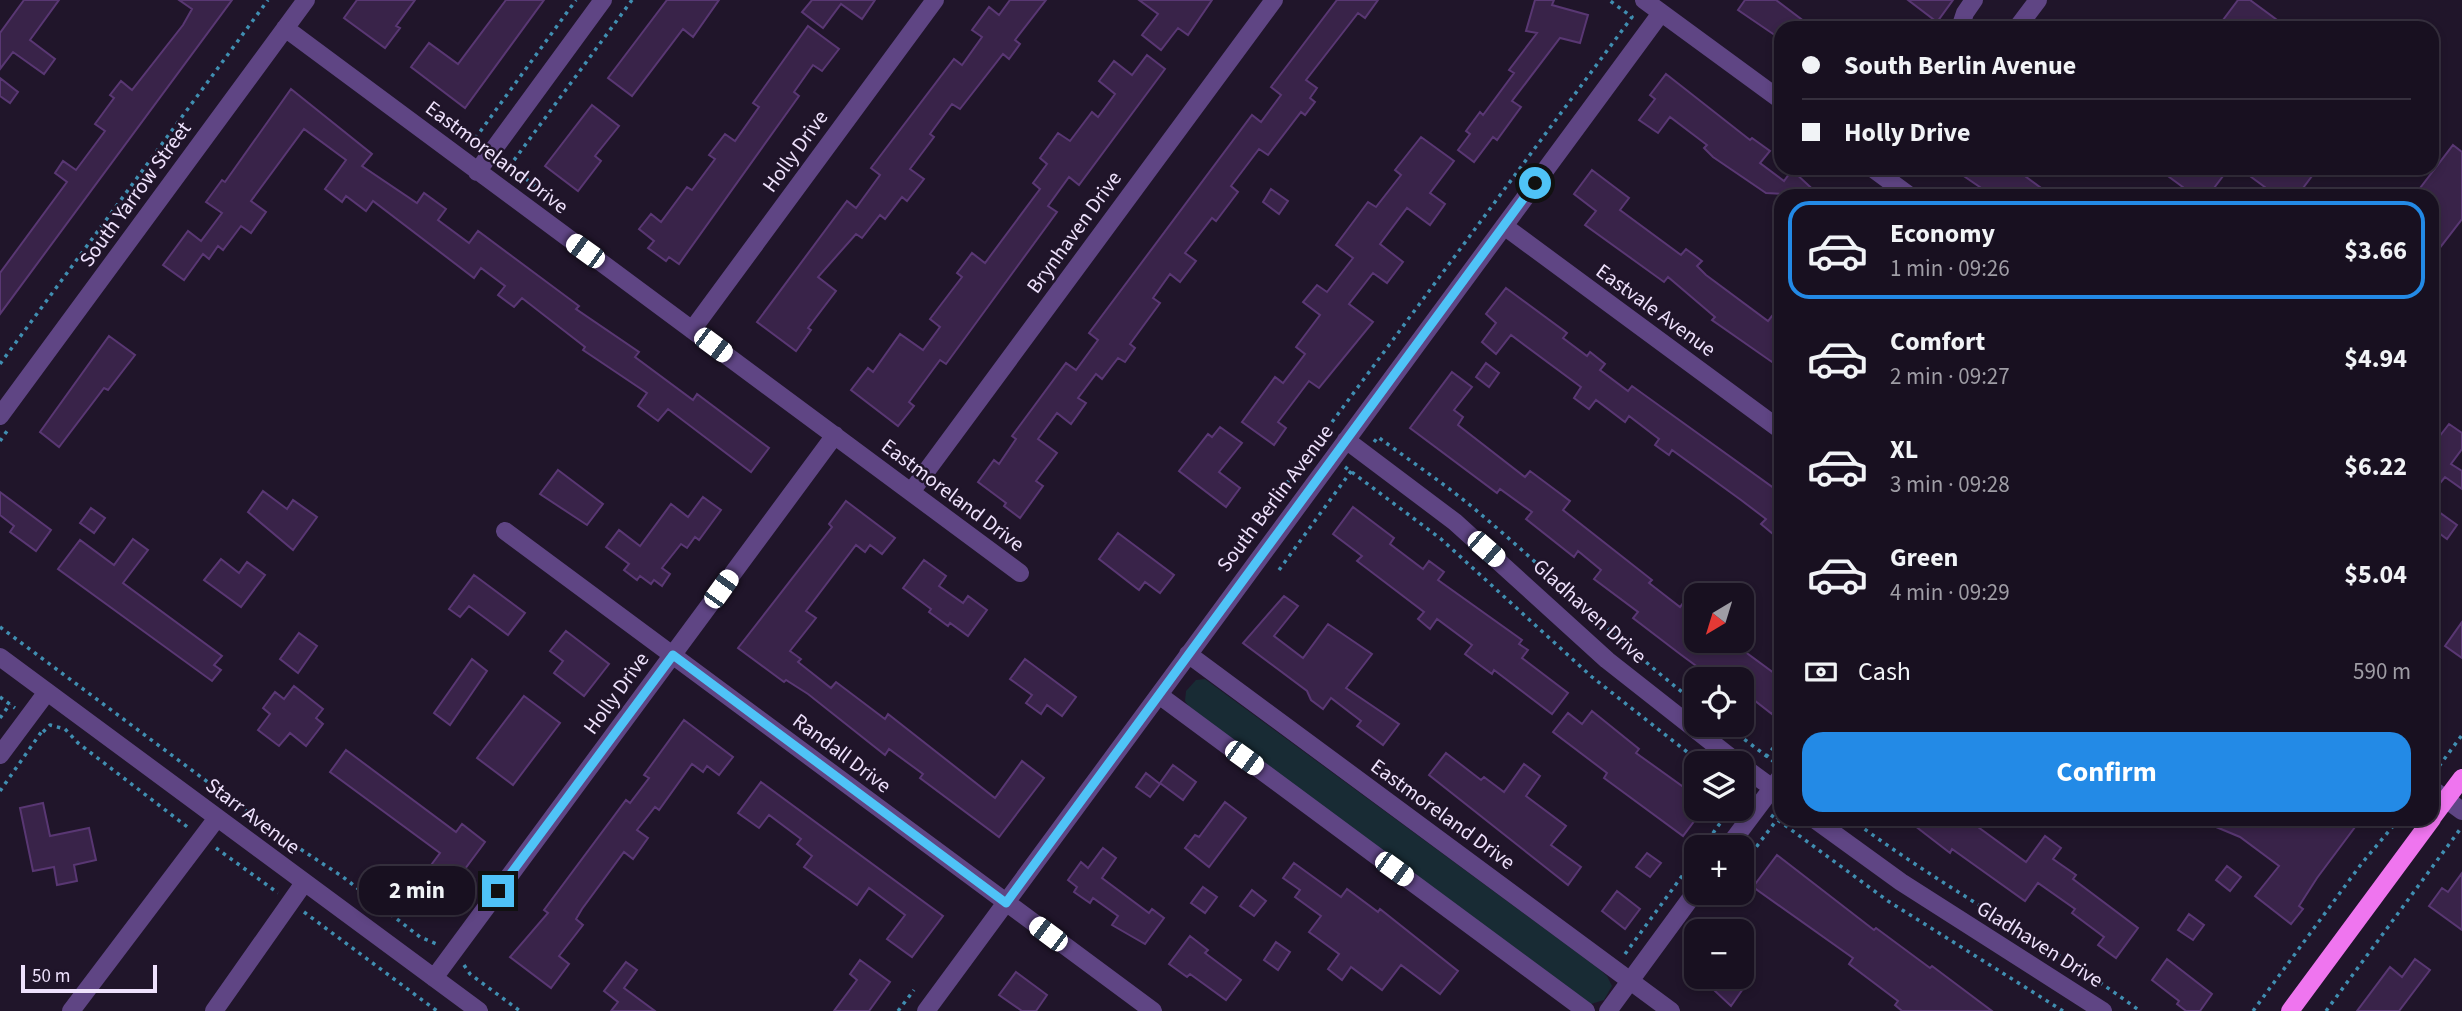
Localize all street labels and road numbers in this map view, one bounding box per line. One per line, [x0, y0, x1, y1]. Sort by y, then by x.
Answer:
street label: Eastmoreland Drive [419, 93, 575, 221]
street label: Holly Drive [755, 104, 835, 198]
street label: South Yarrow Street [72, 115, 198, 273]
street label: Brynhaven Drive [1019, 165, 1129, 299]
street label: Eastvale Avenue [1590, 256, 1722, 364]
street label: South Berlin Avenue [1210, 418, 1340, 578]
street label: Eastmoreland Drive [875, 431, 1031, 559]
street label: Gladhaven Drive [1526, 552, 1654, 670]
street label: Holly Drive [576, 646, 656, 740]
street label: Randall Drive [786, 706, 898, 800]
street label: Eastmoreland Drive [1365, 751, 1521, 877]
street label: Starr Avenue [199, 770, 307, 862]
street label: Gladhaven Drive [1971, 893, 2109, 995]

